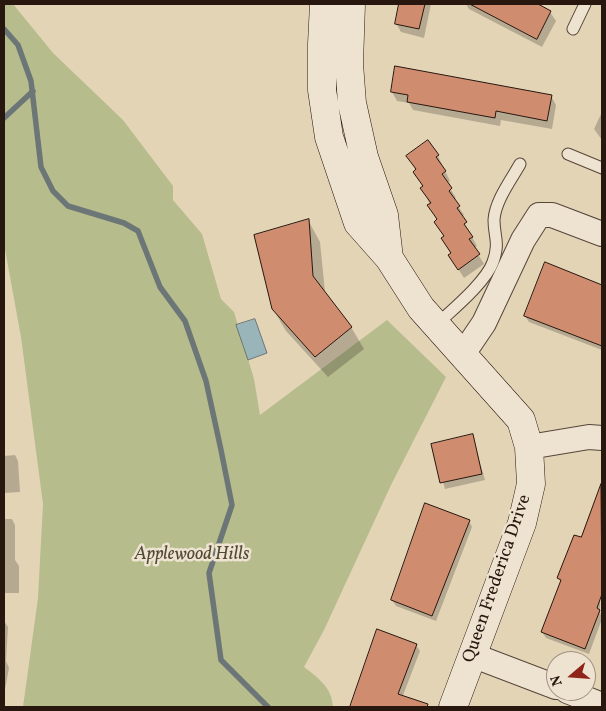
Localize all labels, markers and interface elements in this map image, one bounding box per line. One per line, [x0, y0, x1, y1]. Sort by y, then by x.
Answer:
street label: Queen Frederica Drive [459, 492, 537, 666]
park label: Applewood Hills [135, 545, 249, 567]
north arrow [546, 651, 596, 701]
text: N [547, 673, 568, 688]

